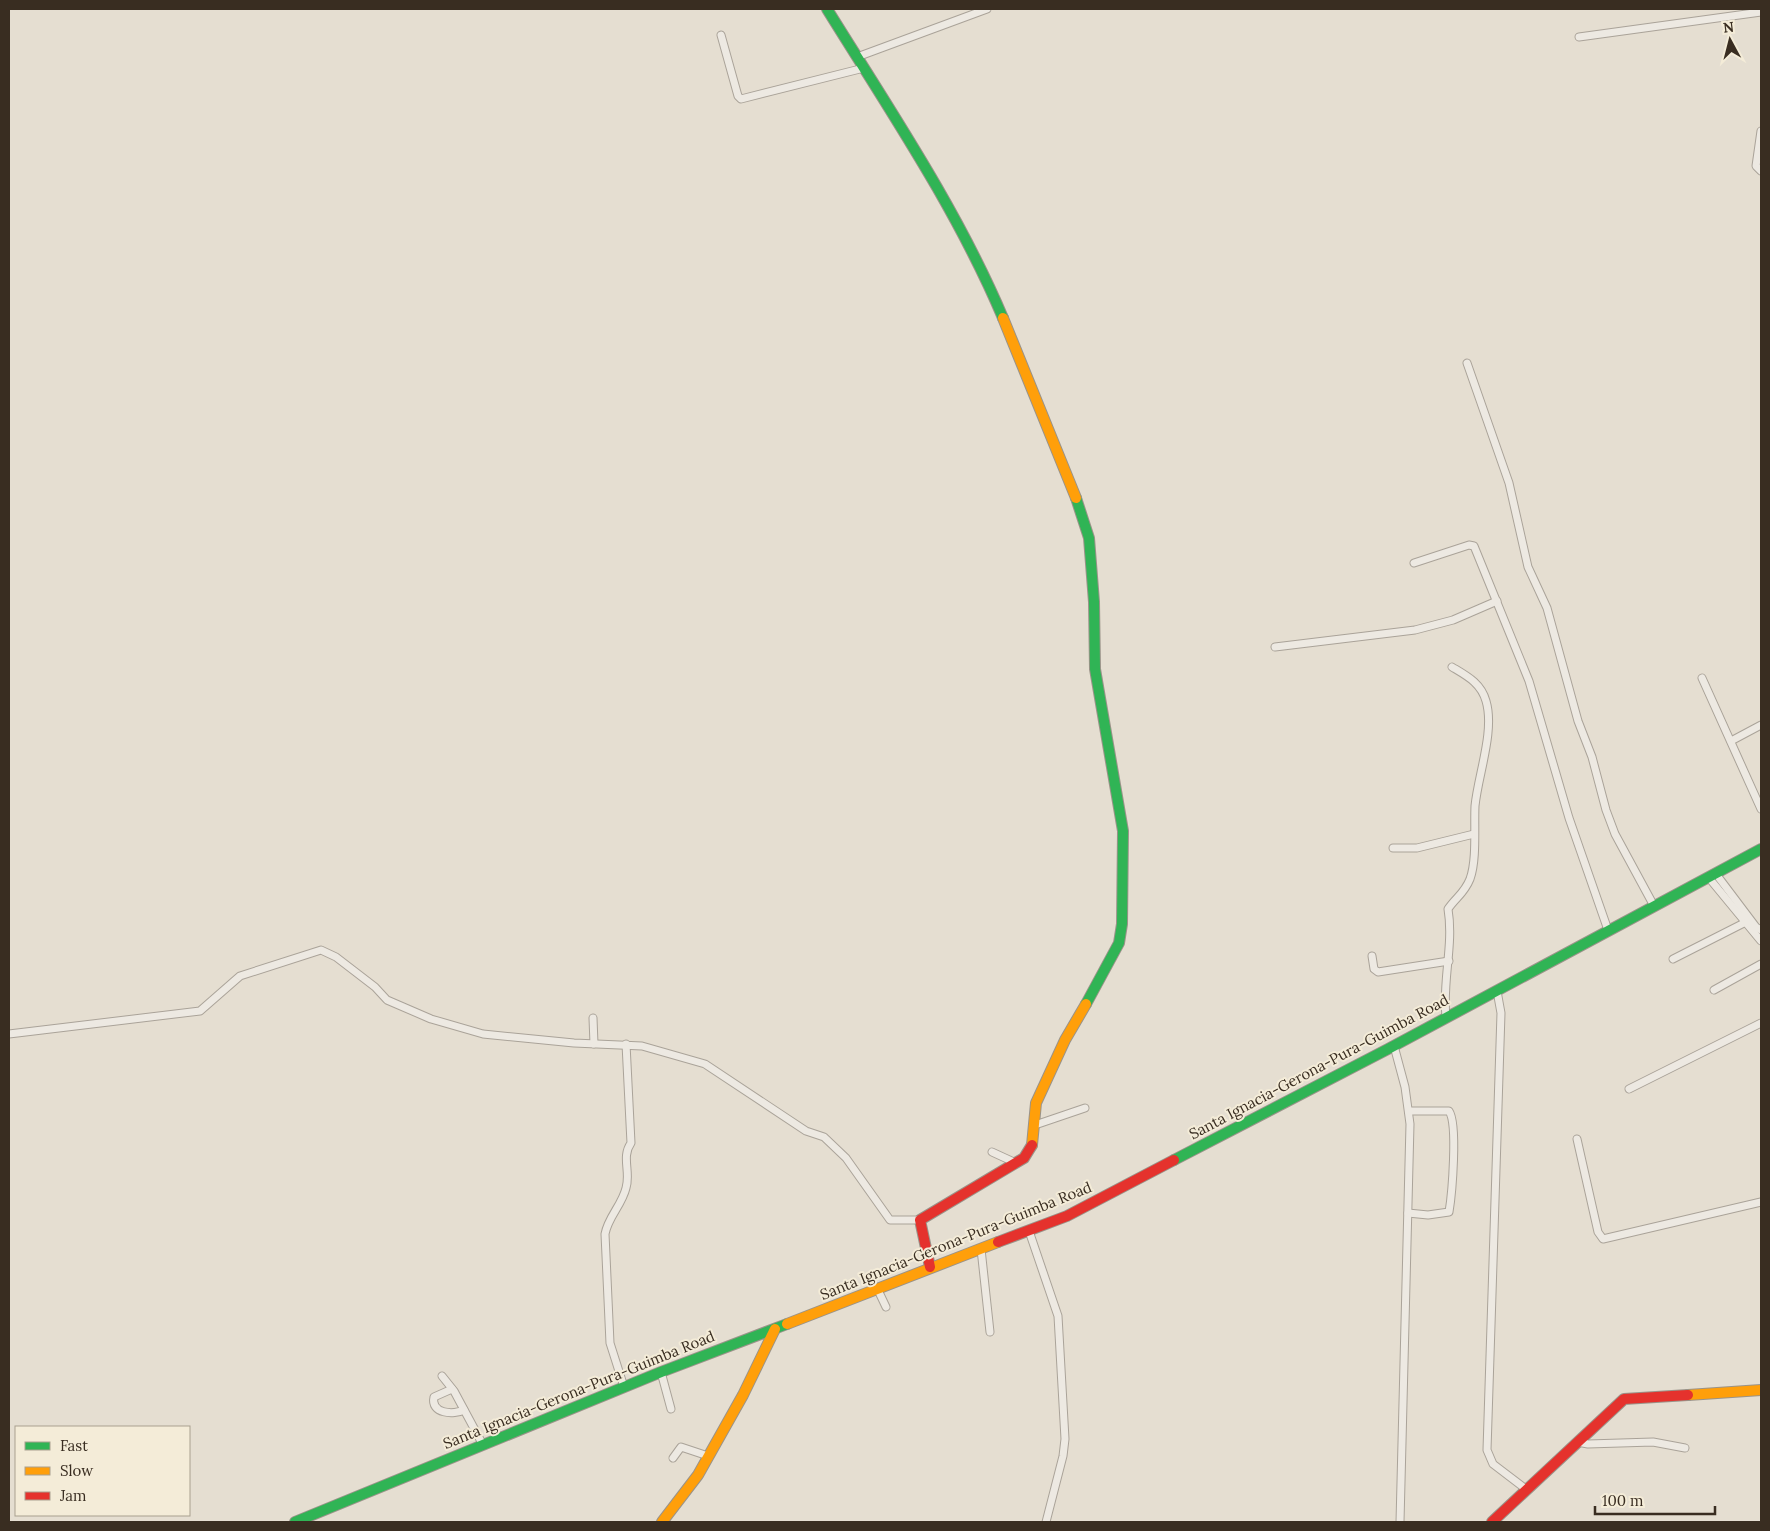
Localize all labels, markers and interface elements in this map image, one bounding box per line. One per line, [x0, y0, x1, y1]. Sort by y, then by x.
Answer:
north arrow [1705, 15, 1755, 65]
text: N [1722, 17, 1735, 37]
street label: Santa Ignacia-Gerona-Pura-Guimba Road [1186, 990, 1452, 1143]
street label: Santa Ignacia-Gerona-Pura-Guimba Road [817, 1177, 1094, 1304]
street label: Santa Ignacia-Gerona-Pura-Guimba Road [440, 1326, 717, 1453]
legend [15, 1426, 190, 1516]
text: Fast [60, 1436, 88, 1455]
text: Slow [60, 1461, 93, 1480]
scale bar [1595, 1484, 1715, 1516]
text: Jam [59, 1486, 87, 1505]
text: 100 m [1602, 1491, 1643, 1510]

